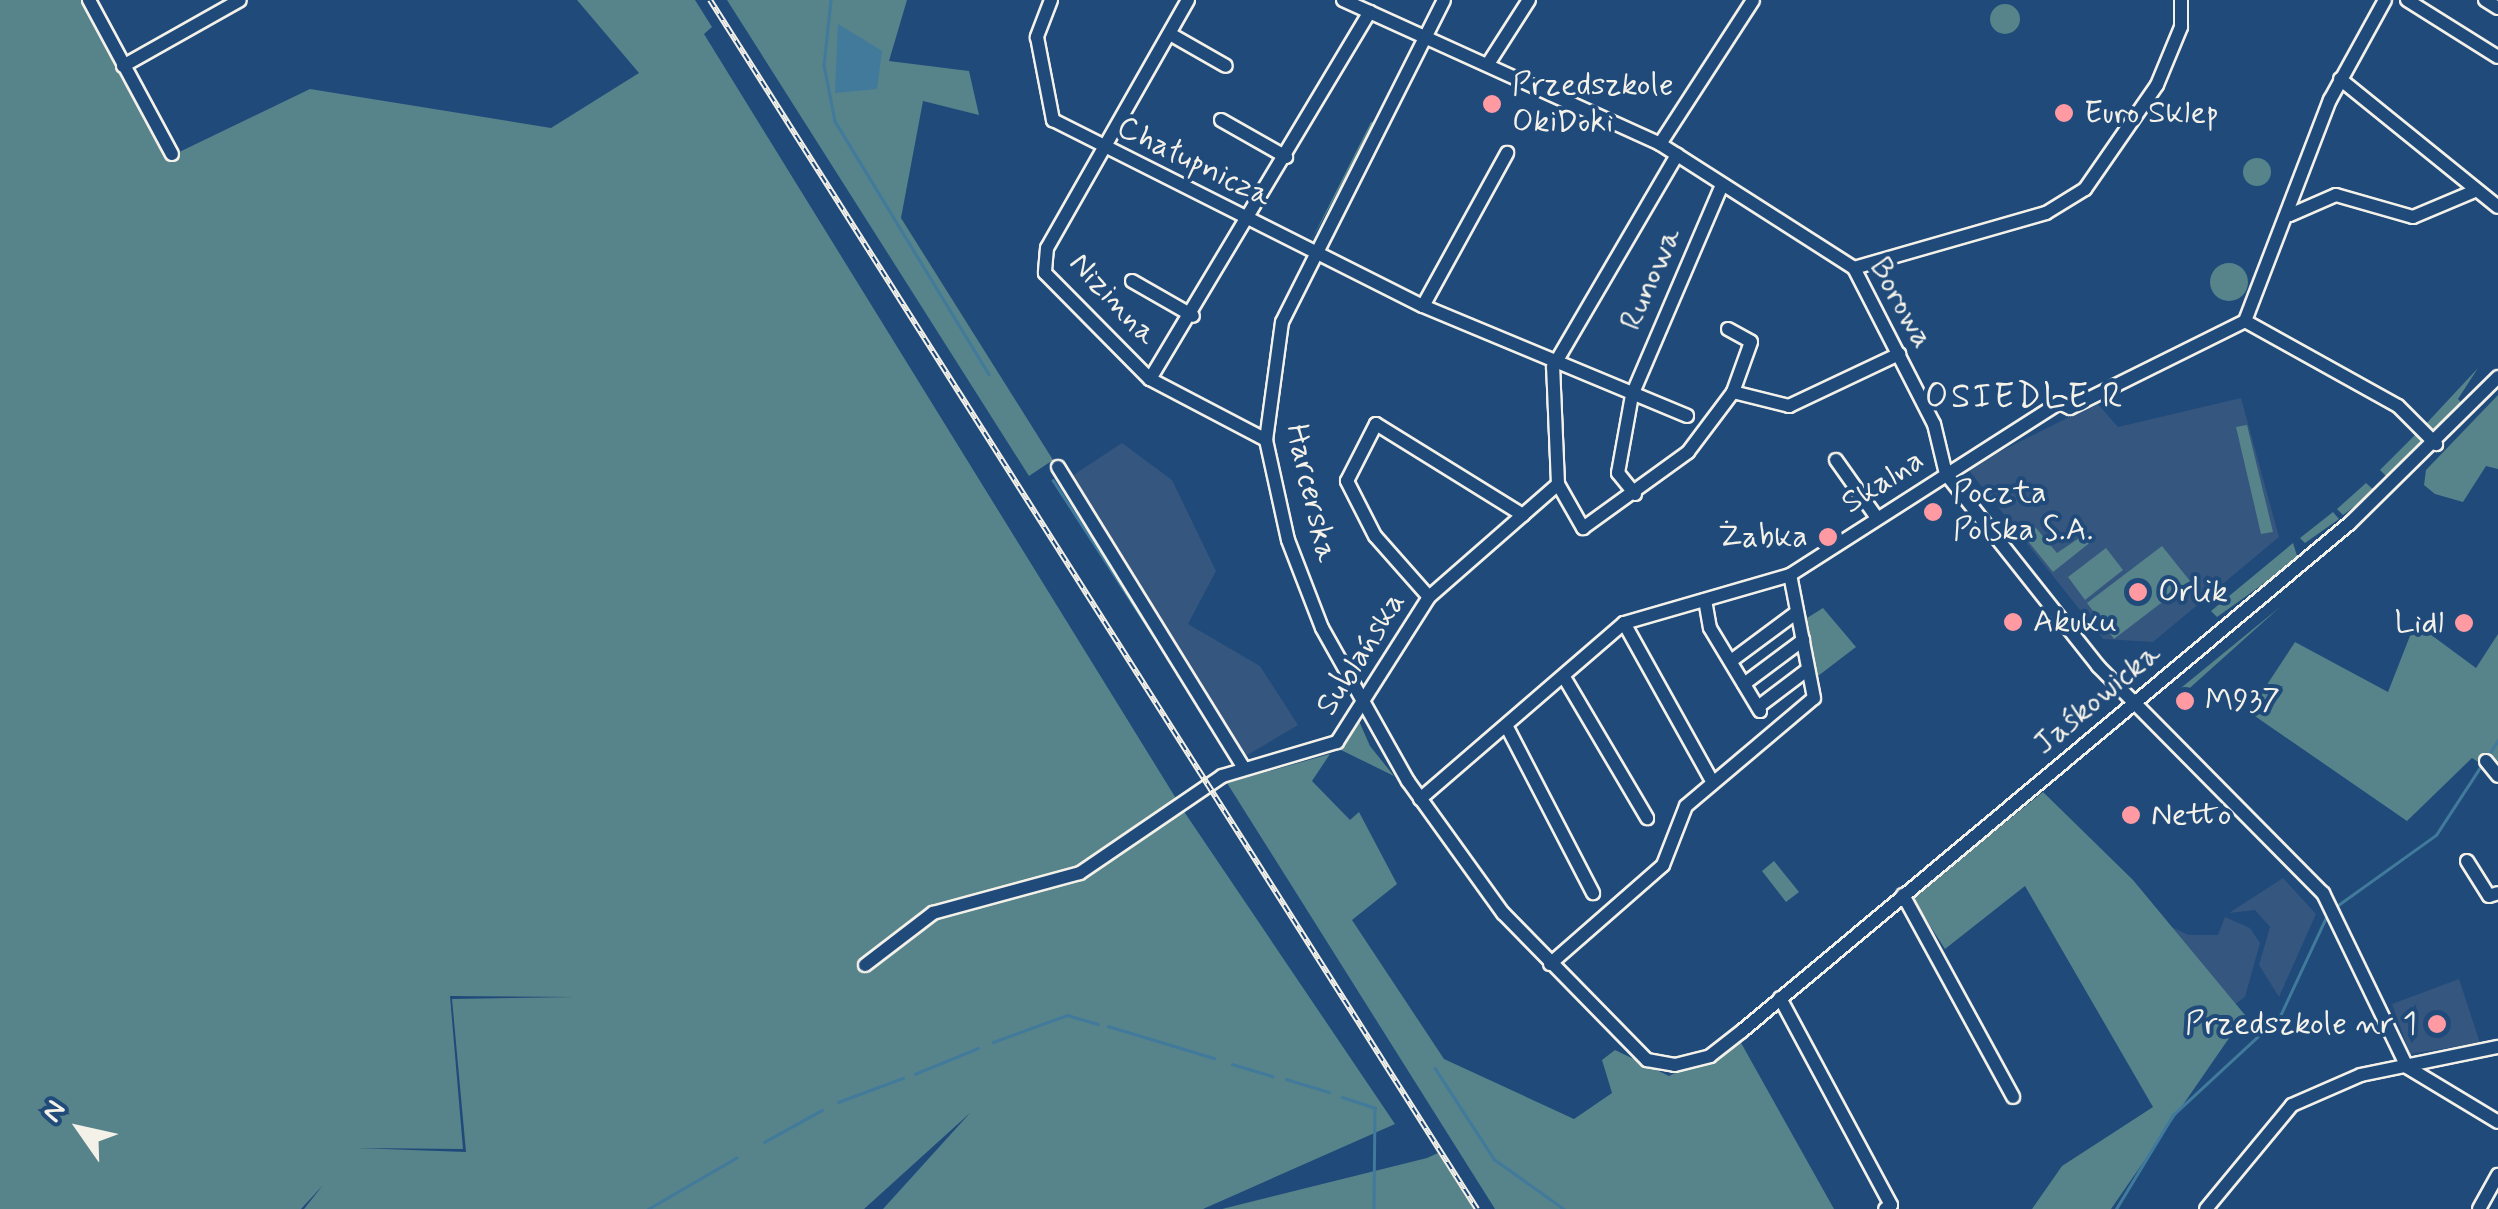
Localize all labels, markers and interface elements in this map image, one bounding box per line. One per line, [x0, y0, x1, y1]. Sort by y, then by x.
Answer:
place label: Przedszkole OkiDoki [1512, 67, 1674, 142]
marker: Przedszkole OkiDoki [1481, 93, 1503, 115]
place label: Euro Sklep [2084, 94, 2219, 132]
marker: Euro Sklep [2053, 102, 2075, 124]
street label: Chałupnicza [1110, 108, 1278, 216]
street label: Runowa [1612, 222, 1690, 336]
street label: Nizinna [1061, 245, 1165, 353]
street label: Borowa [1860, 251, 1942, 355]
district label: OSIEDLE R [1925, 376, 2125, 418]
street label: Harcerska [1276, 420, 1346, 566]
street label: Skalna [1835, 441, 1931, 523]
place label: Poczta Polska S.A. [1953, 475, 2095, 550]
marker: Poczta Polska S.A. [1922, 501, 1944, 523]
place label: Żabka [1718, 518, 1808, 556]
marker: Żabka [1817, 526, 1839, 548]
place label: Orlik [2158, 573, 2228, 611]
marker: Orlik [2127, 581, 2149, 603]
street label: Sublańska [1308, 585, 1414, 723]
place label: Akuku [2033, 603, 2117, 641]
place label: Lidl [2395, 604, 2444, 642]
marker: Akuku [2002, 611, 2024, 633]
marker: Lidl [2453, 612, 2475, 634]
street label: Jaśkowicka [2026, 635, 2168, 763]
place label: M937 [2205, 682, 2280, 720]
marker: M937 [2174, 690, 2196, 712]
place label: Netto [2151, 796, 2232, 834]
marker: Netto [2120, 804, 2142, 826]
place label: Przedszkole nr 1 [2194, 1005, 2417, 1043]
marker: Przedszkole nr 1 [2426, 1013, 2448, 1035]
north arrow [30, 1079, 130, 1179]
text: N [34, 1094, 75, 1130]

